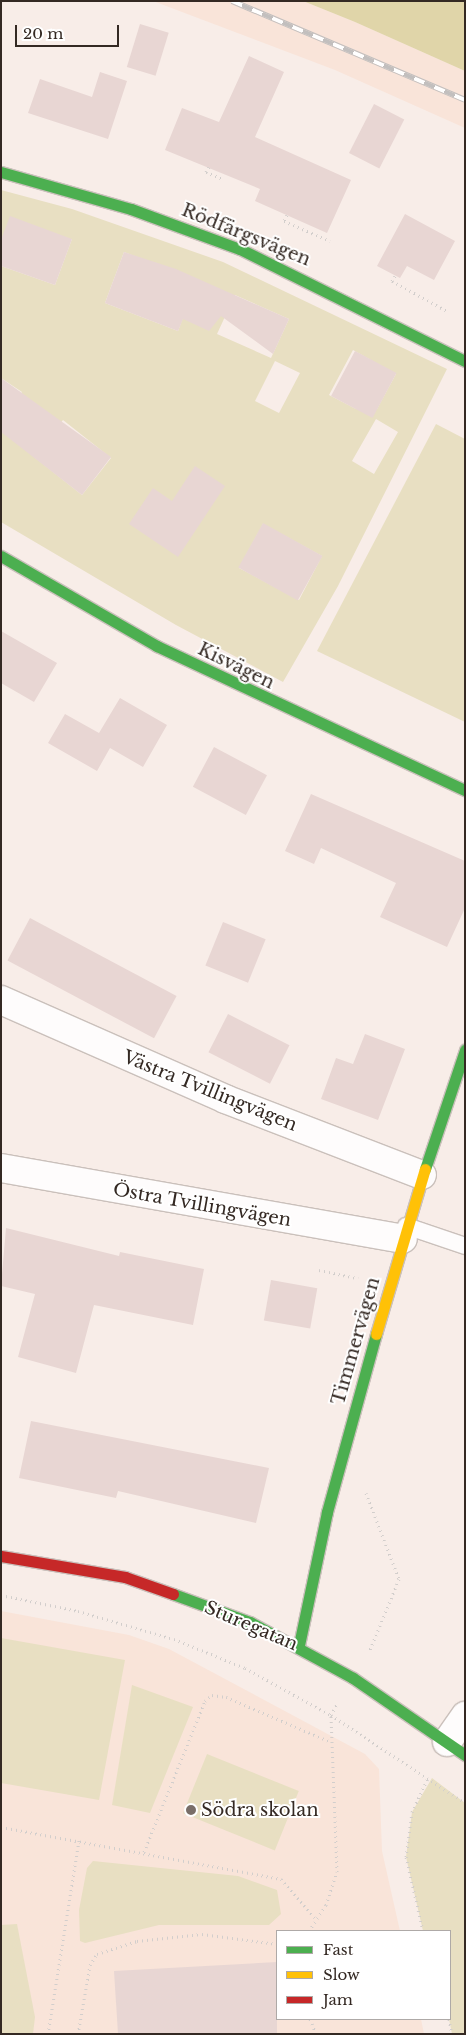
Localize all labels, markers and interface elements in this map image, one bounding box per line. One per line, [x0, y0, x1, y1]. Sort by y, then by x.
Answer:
scale bar [18, 15, 121, 47]
text: 20 m [23, 24, 63, 43]
street label: Rödfärgsvägen [179, 199, 313, 271]
street label: Kisvägen [194, 638, 278, 694]
street label: Västra Tvillingvägen [119, 1046, 301, 1136]
street label: Östra Tvillingvägen [111, 1179, 293, 1231]
street label: Timmervägen [327, 1275, 385, 1407]
street label: Sturegatan [201, 1597, 301, 1655]
place label: Södra skolan [201, 1799, 319, 1821]
marker: Södra skolan [185, 1804, 197, 1816]
legend [276, 1930, 451, 2020]
text: Fast [323, 1940, 353, 1959]
text: Slow [323, 1965, 360, 1984]
text: Jam [323, 1990, 353, 2009]

